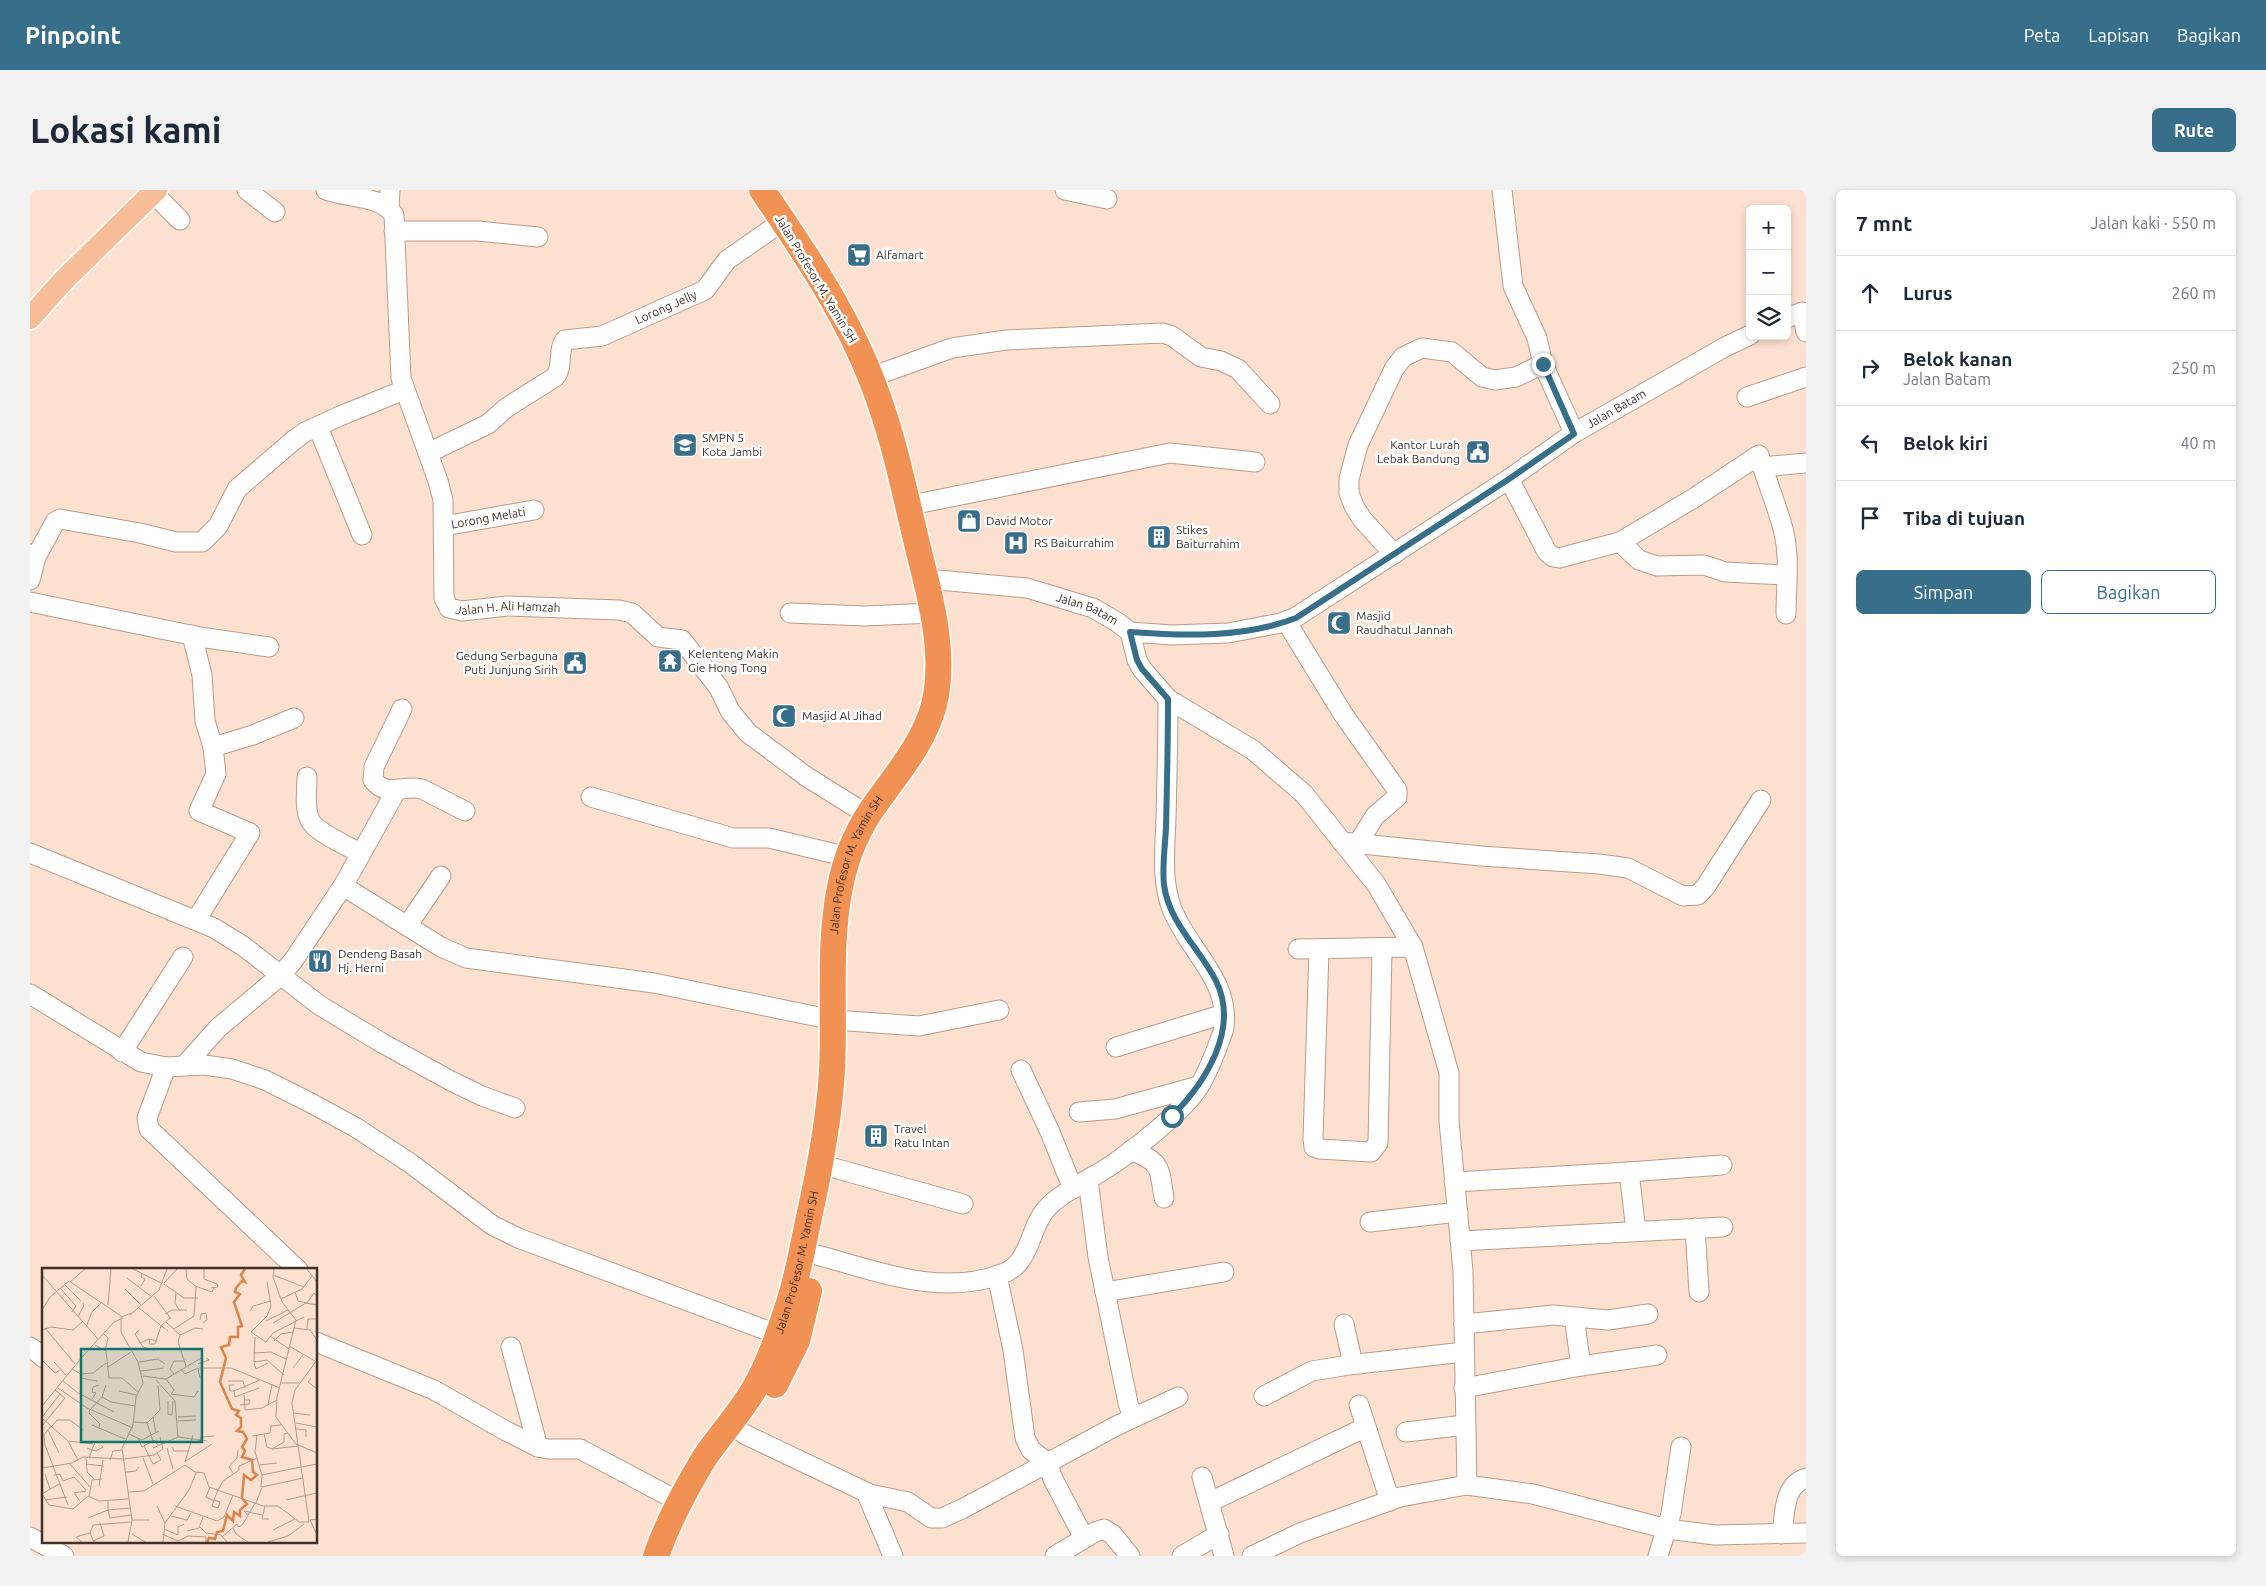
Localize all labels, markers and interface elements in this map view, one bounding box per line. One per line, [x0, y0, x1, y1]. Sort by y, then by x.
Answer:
text: Pinpoint [25, 22, 121, 49]
text: Peta [2024, 25, 2060, 45]
text: Lapisan [2088, 25, 2149, 45]
text: Bagikan [2177, 25, 2241, 45]
button: Rute [2152, 108, 2236, 152]
text: Lokasi kami [30, 110, 222, 150]
map controls [1746, 205, 1791, 340]
button: + [1746, 205, 1791, 250]
text: 7 mnt [1856, 211, 1912, 235]
street label: Jalan Profesor M. Yamin SH [773, 212, 860, 345]
text: Jalan kaki · 550 m [2091, 214, 2216, 232]
supermarket icon: Alfamart [846, 242, 872, 268]
place label: Alfamart [876, 248, 924, 261]
button: − [1746, 250, 1791, 295]
icon: ahead [1856, 279, 1884, 307]
text: Lurus [1903, 282, 1952, 304]
text: 260 m [2171, 284, 2216, 302]
street label: Lorong Jelly [633, 288, 699, 326]
button: layers [1746, 295, 1791, 340]
text: Belok kanan [1903, 348, 2012, 370]
route end [1532, 353, 1555, 376]
icon: right [1856, 354, 1884, 382]
text: 250 m [2171, 359, 2216, 377]
text: Jalan Batam [1903, 370, 1991, 388]
street label: Jalan Batam [1584, 386, 1648, 430]
icon: left [1856, 429, 1884, 457]
place label: SMPN 5 Kota Jambi [702, 431, 762, 458]
school or university icon: SMPN 5 Kota Jambi [672, 432, 698, 458]
text: Belok kiri [1903, 432, 1988, 454]
text: 40 m [2180, 434, 2216, 452]
place label: Kantor Lurah Lebak Bandung [1377, 438, 1460, 465]
public building icon: Kantor Lurah Lebak Bandung [1465, 439, 1491, 465]
icon: arrive [1856, 504, 1884, 532]
street label: Lorong Melati [450, 505, 526, 531]
text: Tiba di tujuan [1903, 507, 2025, 529]
shop icon: David Motor [956, 508, 982, 534]
place label: David Motor [986, 514, 1053, 527]
place label: Stikes Baiturrahim [1176, 523, 1240, 550]
building icon: Stikes Baiturrahim [1146, 524, 1172, 550]
hospital icon: RS Baiturrahim [1003, 530, 1029, 556]
place label: RS Baiturrahim [1034, 536, 1114, 549]
button: Simpan [1856, 570, 2031, 614]
button: Bagikan [2041, 570, 2216, 614]
street label: Jalan Batam [1055, 590, 1120, 627]
street label: Jalan H. Ali Hamzah [454, 599, 561, 617]
place label: Masjid Raudhatul Jannah [1356, 609, 1453, 636]
mosque icon: Masjid Raudhatul Jannah [1326, 610, 1352, 636]
place label: Kelenteng Makin Gie Hong Tong [688, 647, 779, 674]
temple icon: Kelenteng Makin Gie Hong Tong [657, 648, 683, 674]
place label: Gedung Serbaguna Puti Junjung Sirih [456, 649, 558, 676]
public building icon: Gedung Serbaguna Puti Junjung Sirih [562, 650, 588, 676]
mosque icon: Masjid Al Jihad [771, 703, 797, 729]
place label: Masjid Al Jihad [802, 709, 882, 722]
street label: Jalan Profesor M. Yamin SH [827, 793, 885, 935]
place label: Dendeng Basah Hj. Herni [338, 947, 422, 974]
restaurant icon: Dendeng Basah Hj. Herni [307, 948, 333, 974]
route start [1161, 1105, 1184, 1128]
place label: Travel Ratu Intan [894, 1122, 950, 1149]
building icon: Travel Ratu Intan [863, 1123, 889, 1149]
street label: Jalan Profesor M. Yamin SH [772, 1189, 821, 1335]
inset map [42, 1268, 318, 1544]

